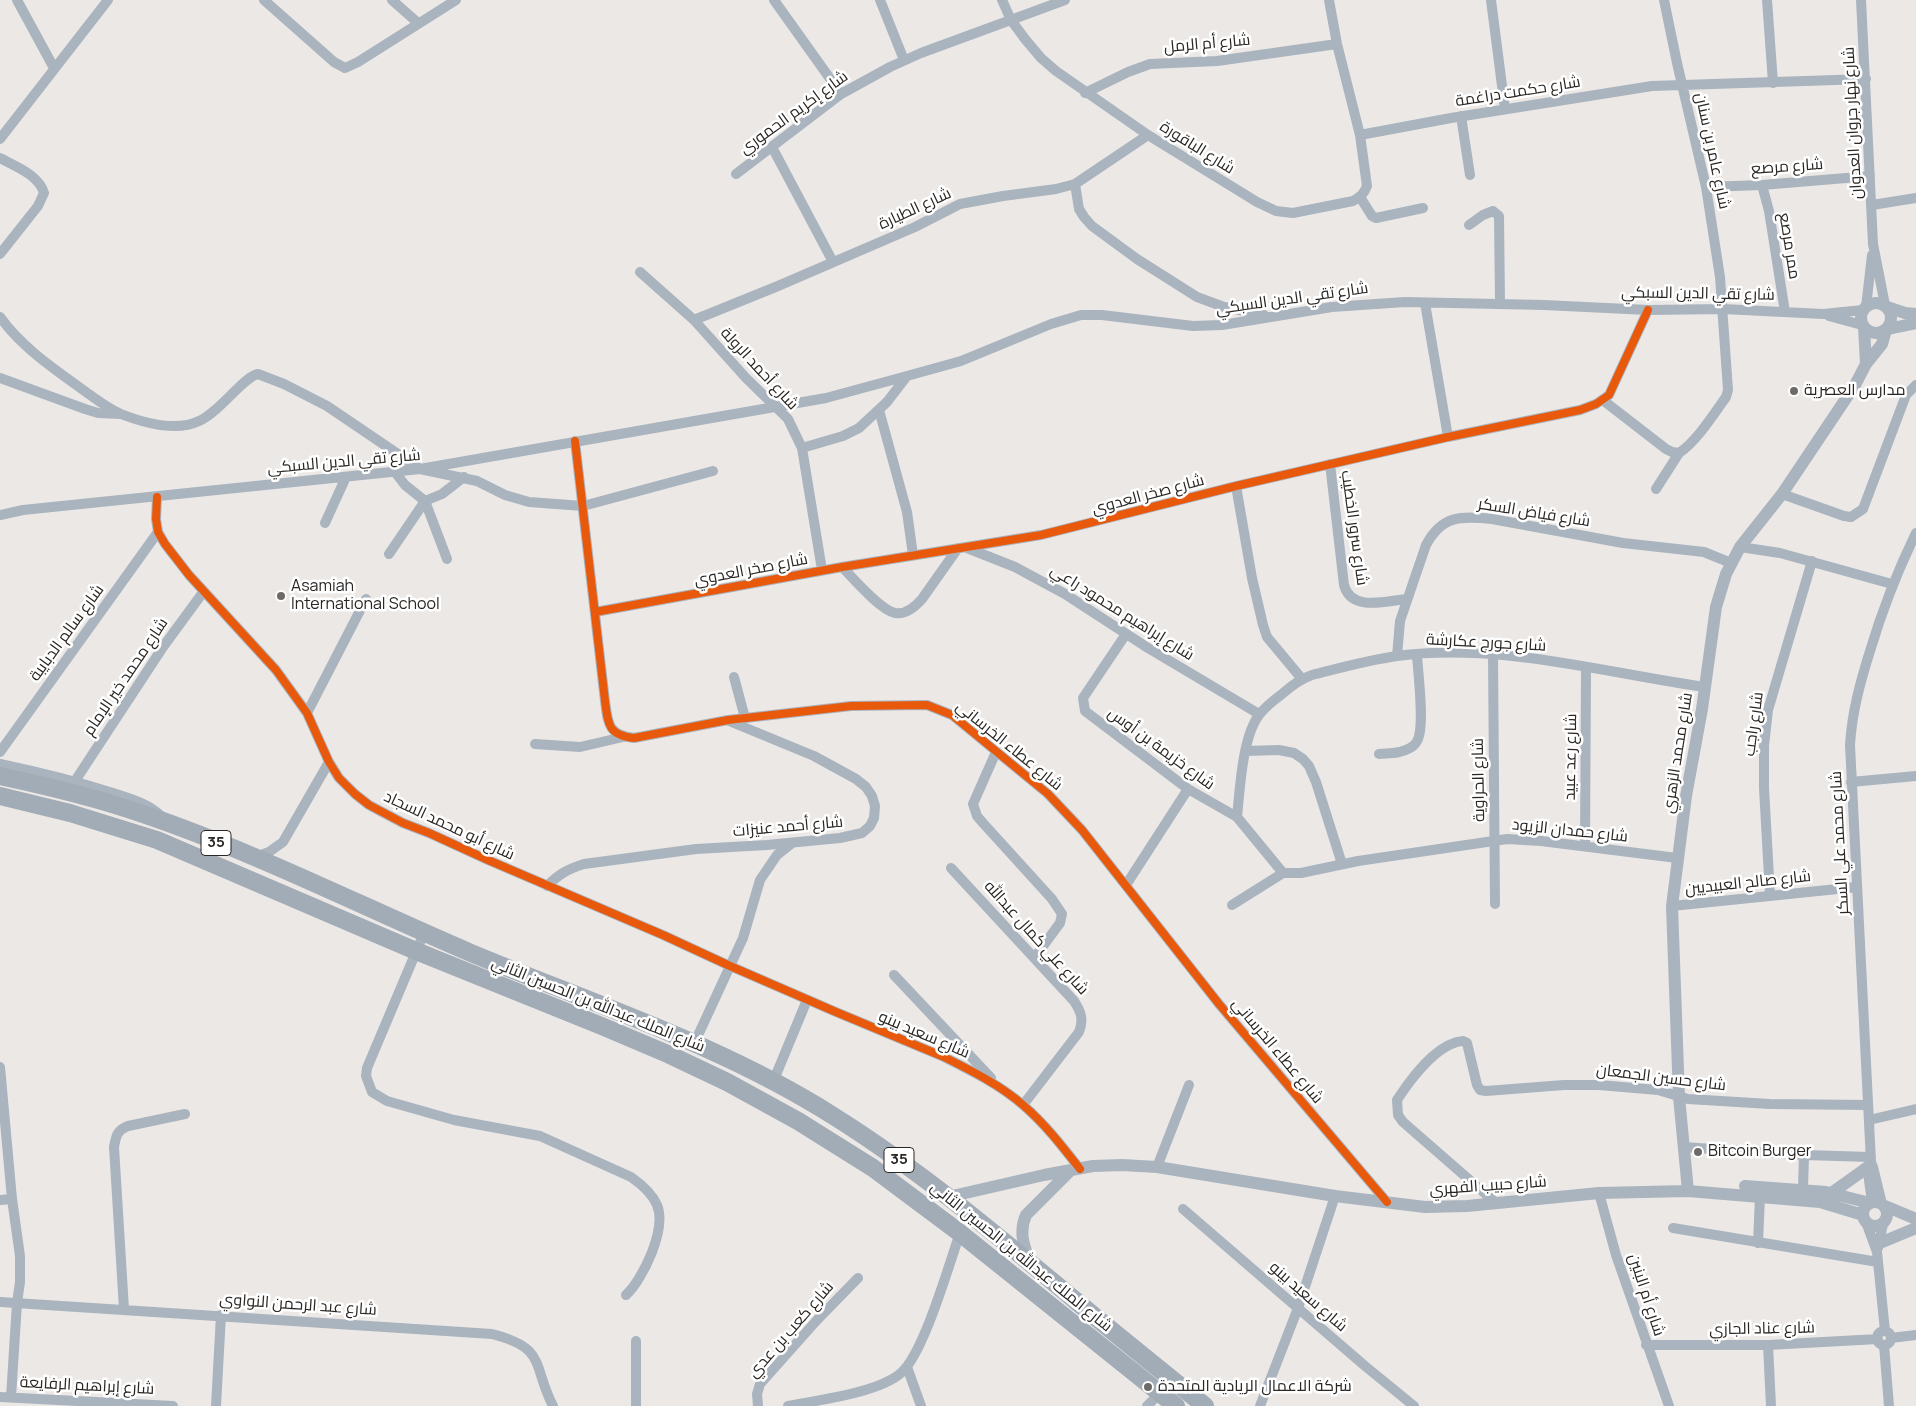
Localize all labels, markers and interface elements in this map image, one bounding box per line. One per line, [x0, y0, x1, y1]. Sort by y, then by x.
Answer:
street label: شارع أم الرمل [1163, 31, 1251, 57]
street label: شارع نهار جروان العدوان [1839, 46, 1867, 200]
street label: شارع إكريم الحموري [736, 67, 852, 159]
street label: شارع حكمت دراغمة [1454, 73, 1582, 111]
street label: شارع عامر بن سنان [1690, 91, 1734, 211]
street label: شارع الباقورة [1156, 117, 1238, 179]
street label: شارع مرصع [1750, 155, 1824, 179]
street label: شارع الطيارة [876, 184, 954, 234]
street label: ممر مرصع [1774, 211, 1804, 281]
street label: شارع تقي الدين السبكي [1215, 279, 1369, 319]
street label: شارع تقي الدين السبكي [1621, 283, 1775, 305]
street label: شارع أحمد الرولة [716, 324, 802, 414]
place label: مدارس العصرية [1804, 381, 1906, 401]
marker: مدارس العصرية [1788, 385, 1800, 397]
street label: شارع تقي الدين السبكي [267, 446, 421, 478]
street label: شارع سرور الخطيب [1336, 469, 1372, 587]
street label: شارع صخر العدوي [1090, 471, 1206, 519]
street label: شارع فياض السكر [1477, 495, 1591, 531]
street label: شارع صخر العدوي [693, 550, 809, 590]
street label: شارع إبراهيم محمود راعي [1046, 561, 1198, 665]
place label: Asamiah International School [291, 577, 440, 615]
street label: شارع سالم الدبايبة [26, 581, 108, 685]
marker: Asamiah International School [275, 590, 287, 602]
street label: شارع محمد خير الإمام [79, 614, 173, 740]
street label: شارع جورج عكارشة [1425, 630, 1547, 656]
street label: شارع محمد الزهري [1659, 691, 1697, 815]
street label: شارع راجب [1740, 691, 1768, 757]
street label: شارع عطاء الخرساني [952, 697, 1066, 795]
street label: شارع خزيمة بن أوس [1104, 704, 1218, 794]
street label: شارع رعد عبيد [1561, 713, 1581, 801]
street label: شارع الحراوية [1469, 738, 1489, 822]
street label: شارع محمد علي السكر [1827, 771, 1853, 915]
street label: شارع أبو محمد السجاد [380, 787, 518, 865]
street label: شارع أحمد عنيزات [732, 813, 844, 841]
street label: شارع حمدان الزيود [1511, 815, 1629, 847]
road number: 35 [201, 830, 231, 856]
street label: شارع صالح العبيديين [1684, 867, 1812, 899]
street label: شارع علي كمال عبدالله [980, 877, 1092, 999]
street label: شارع الملك عبدالله بن الحسين الثاني [489, 953, 707, 1057]
street label: شارع عطاء الخرساني [1227, 994, 1327, 1108]
street label: شارع سعيد بينو [876, 1007, 972, 1063]
street label: شارع حسين الجمعان [1595, 1061, 1727, 1095]
place label: Bitcoin Burger [1708, 1142, 1812, 1162]
marker: Bitcoin Burger [1692, 1146, 1704, 1158]
road number: 35 [884, 1148, 914, 1172]
street label: شارع حبيب الفهري [1429, 1172, 1547, 1200]
street label: شارع الملك عبدالله بن الحسين الثاني [926, 1178, 1116, 1336]
street label: شارع أم البنين [1624, 1251, 1668, 1339]
street label: شارع سعيد بينو [1265, 1258, 1351, 1336]
street label: شارع كعب بن عدي [744, 1278, 838, 1382]
street label: شارع عبد الرحمن النواوي [219, 1290, 377, 1320]
street label: شارع عناد الجازي [1709, 1318, 1815, 1340]
street label: شارع إبراهيم الرفايعة [19, 1373, 155, 1399]
place label: شركة الاعمال الريادية المتحدة [1158, 1377, 1352, 1397]
marker: شركة الاعمال الريادية المتحدة [1142, 1381, 1154, 1393]

